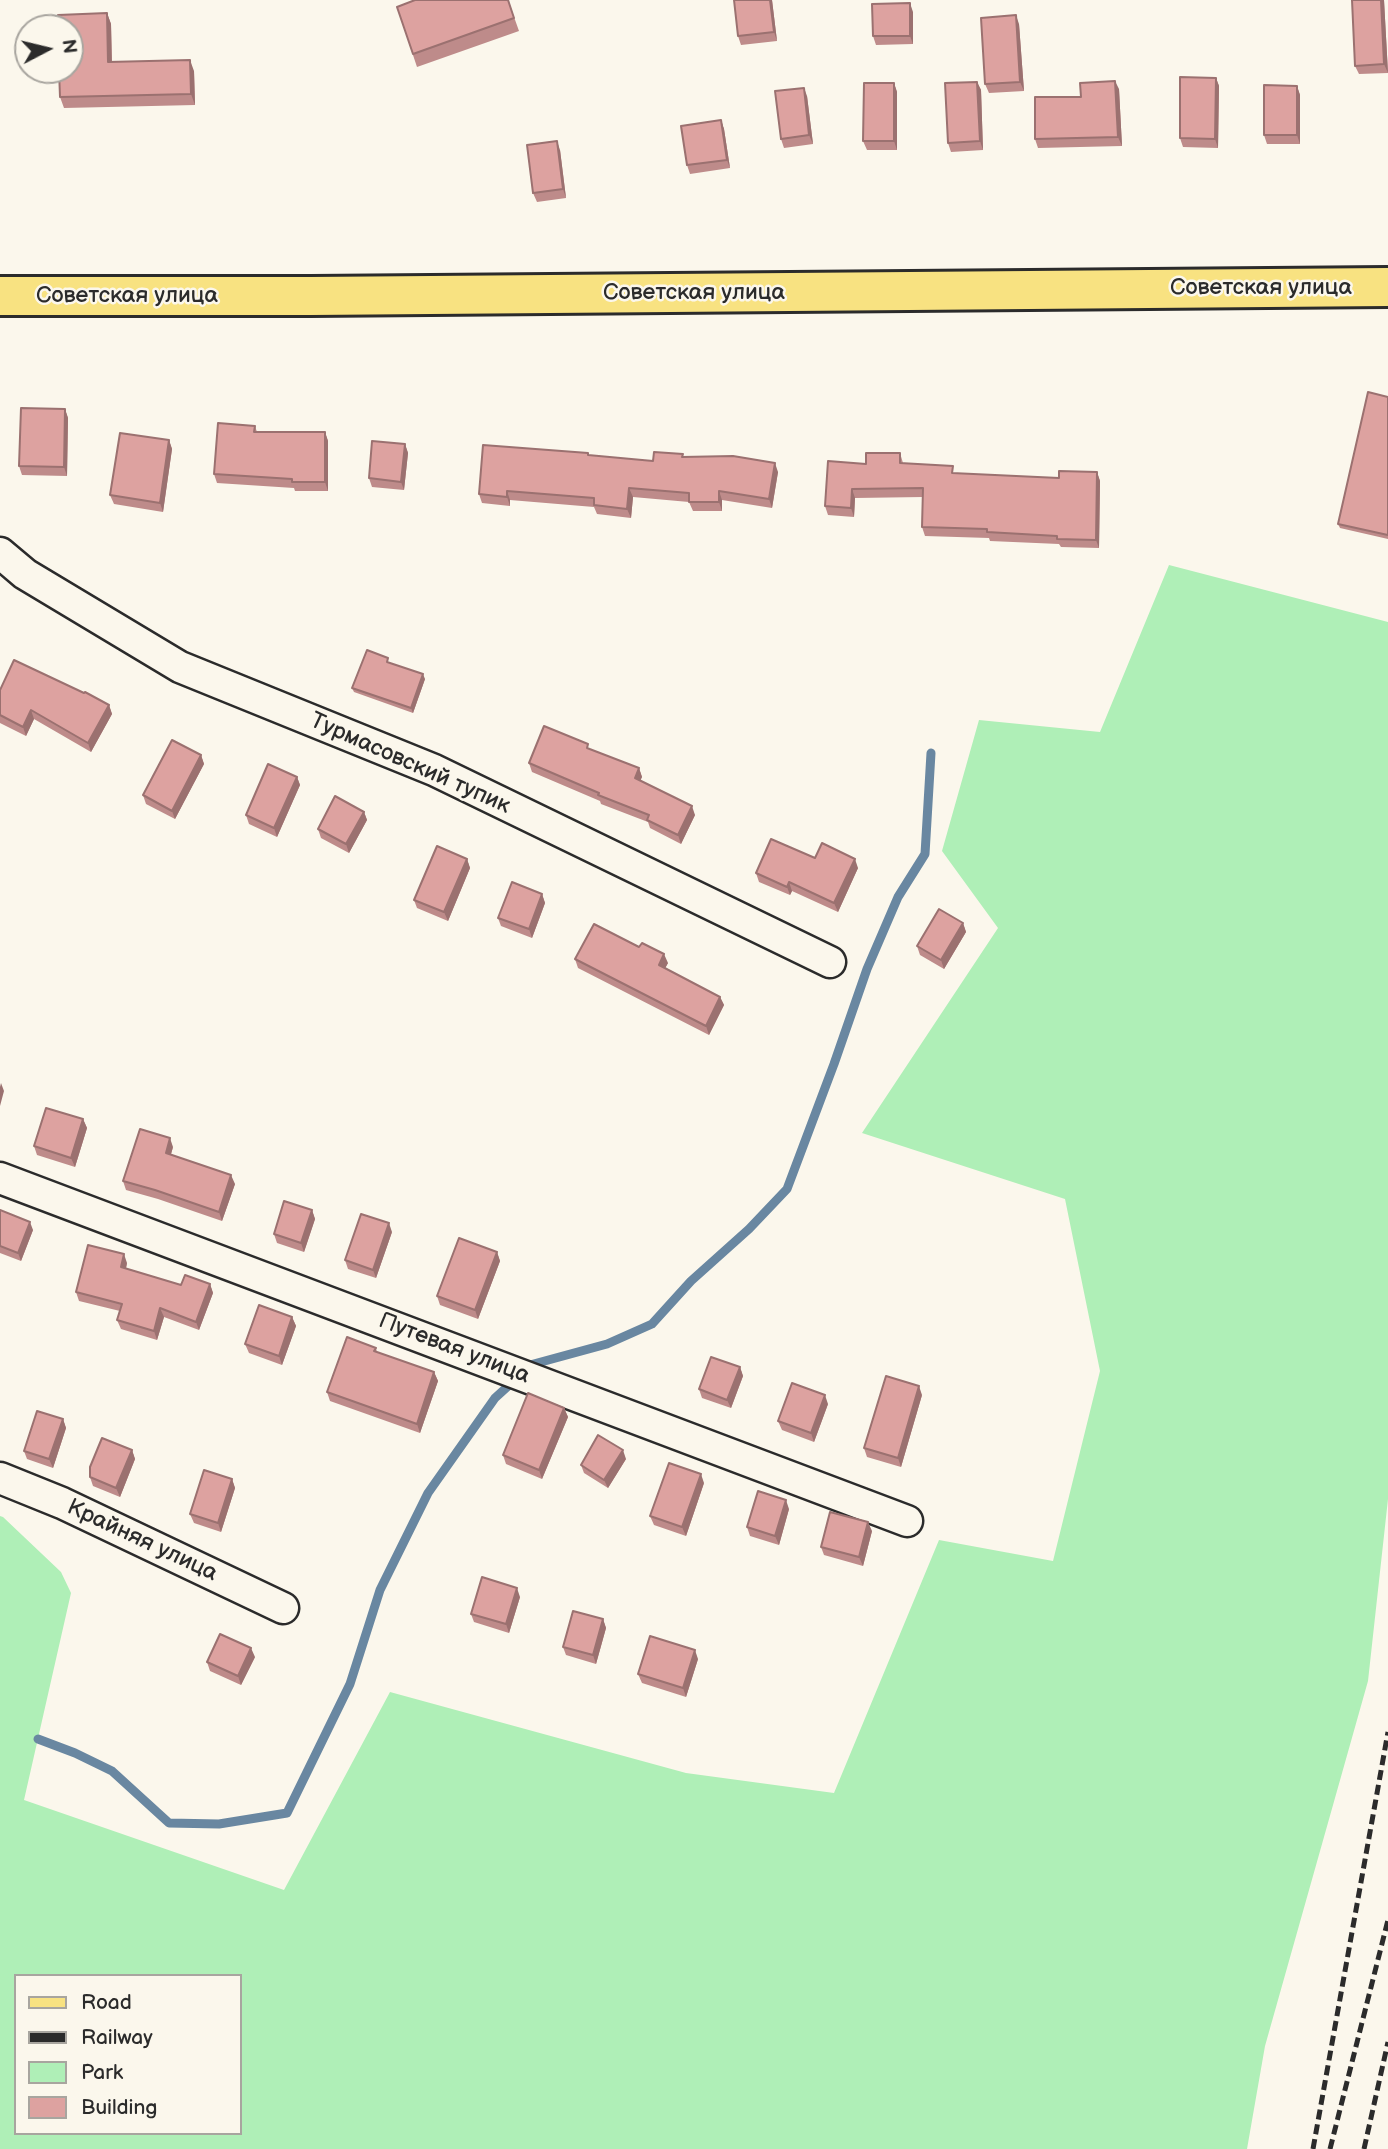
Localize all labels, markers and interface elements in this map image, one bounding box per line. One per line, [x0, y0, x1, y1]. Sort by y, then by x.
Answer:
north arrow [14, 14, 84, 84]
text: N [56, 38, 81, 55]
street label: Советская улица [1170, 274, 1352, 302]
street label: Советская улица [603, 279, 785, 307]
street label: Советская улица [36, 282, 218, 310]
street label: Турмасовский тупик [306, 707, 514, 821]
street label: Путевая улица [375, 1308, 533, 1390]
street label: Крайняя улица [62, 1494, 222, 1588]
legend [14, 1974, 242, 2135]
text: Road [81, 1990, 132, 2015]
text: Railway [81, 2025, 153, 2050]
text: Park [81, 2060, 123, 2085]
text: Building [81, 2095, 157, 2120]

